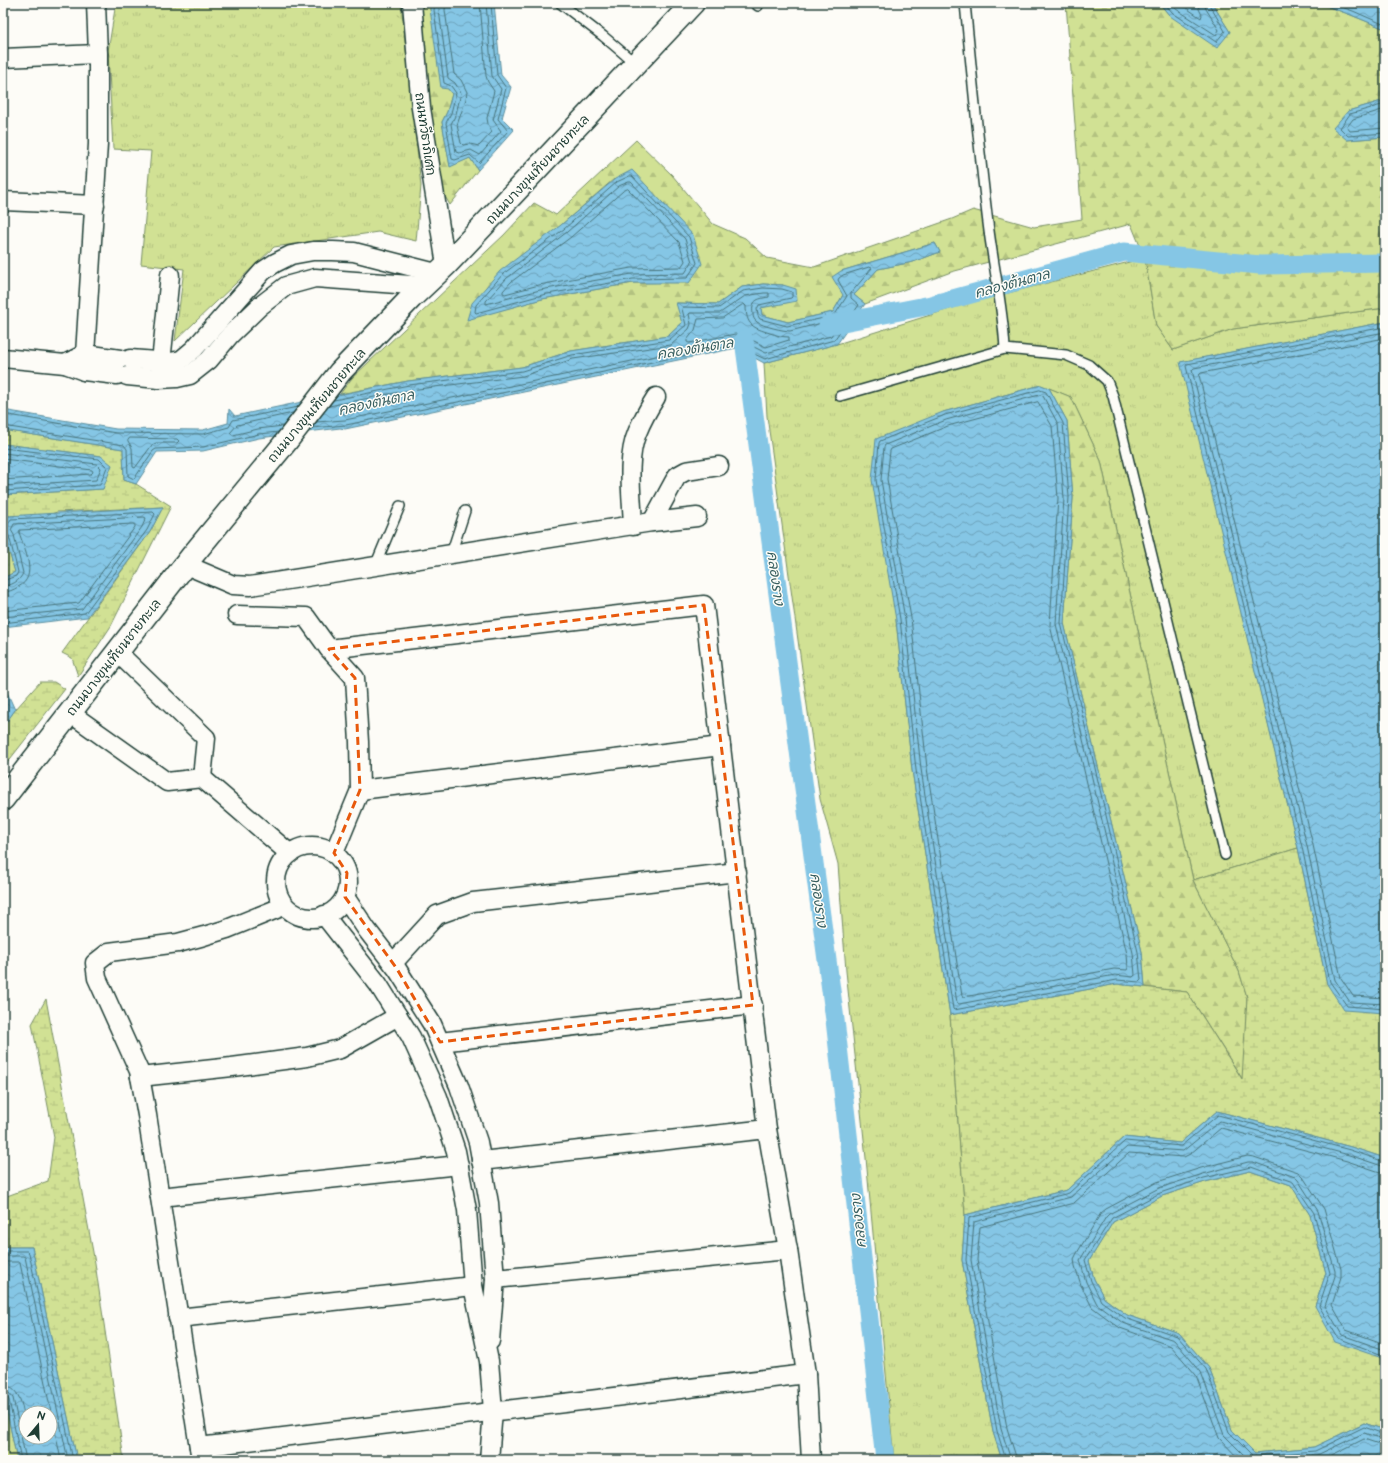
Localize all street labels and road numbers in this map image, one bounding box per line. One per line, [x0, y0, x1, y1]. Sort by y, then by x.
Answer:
street label: ถนนทวีธาภิเศก [411, 91, 440, 177]
street label: ถนนบางขุนเทียนชายทะเล [482, 111, 593, 229]
street label: ถนนบางขุนเทียนชายทะเล [264, 345, 370, 467]
street label: ถนนบางขุนเทียนชายทะเล [62, 595, 165, 720]

